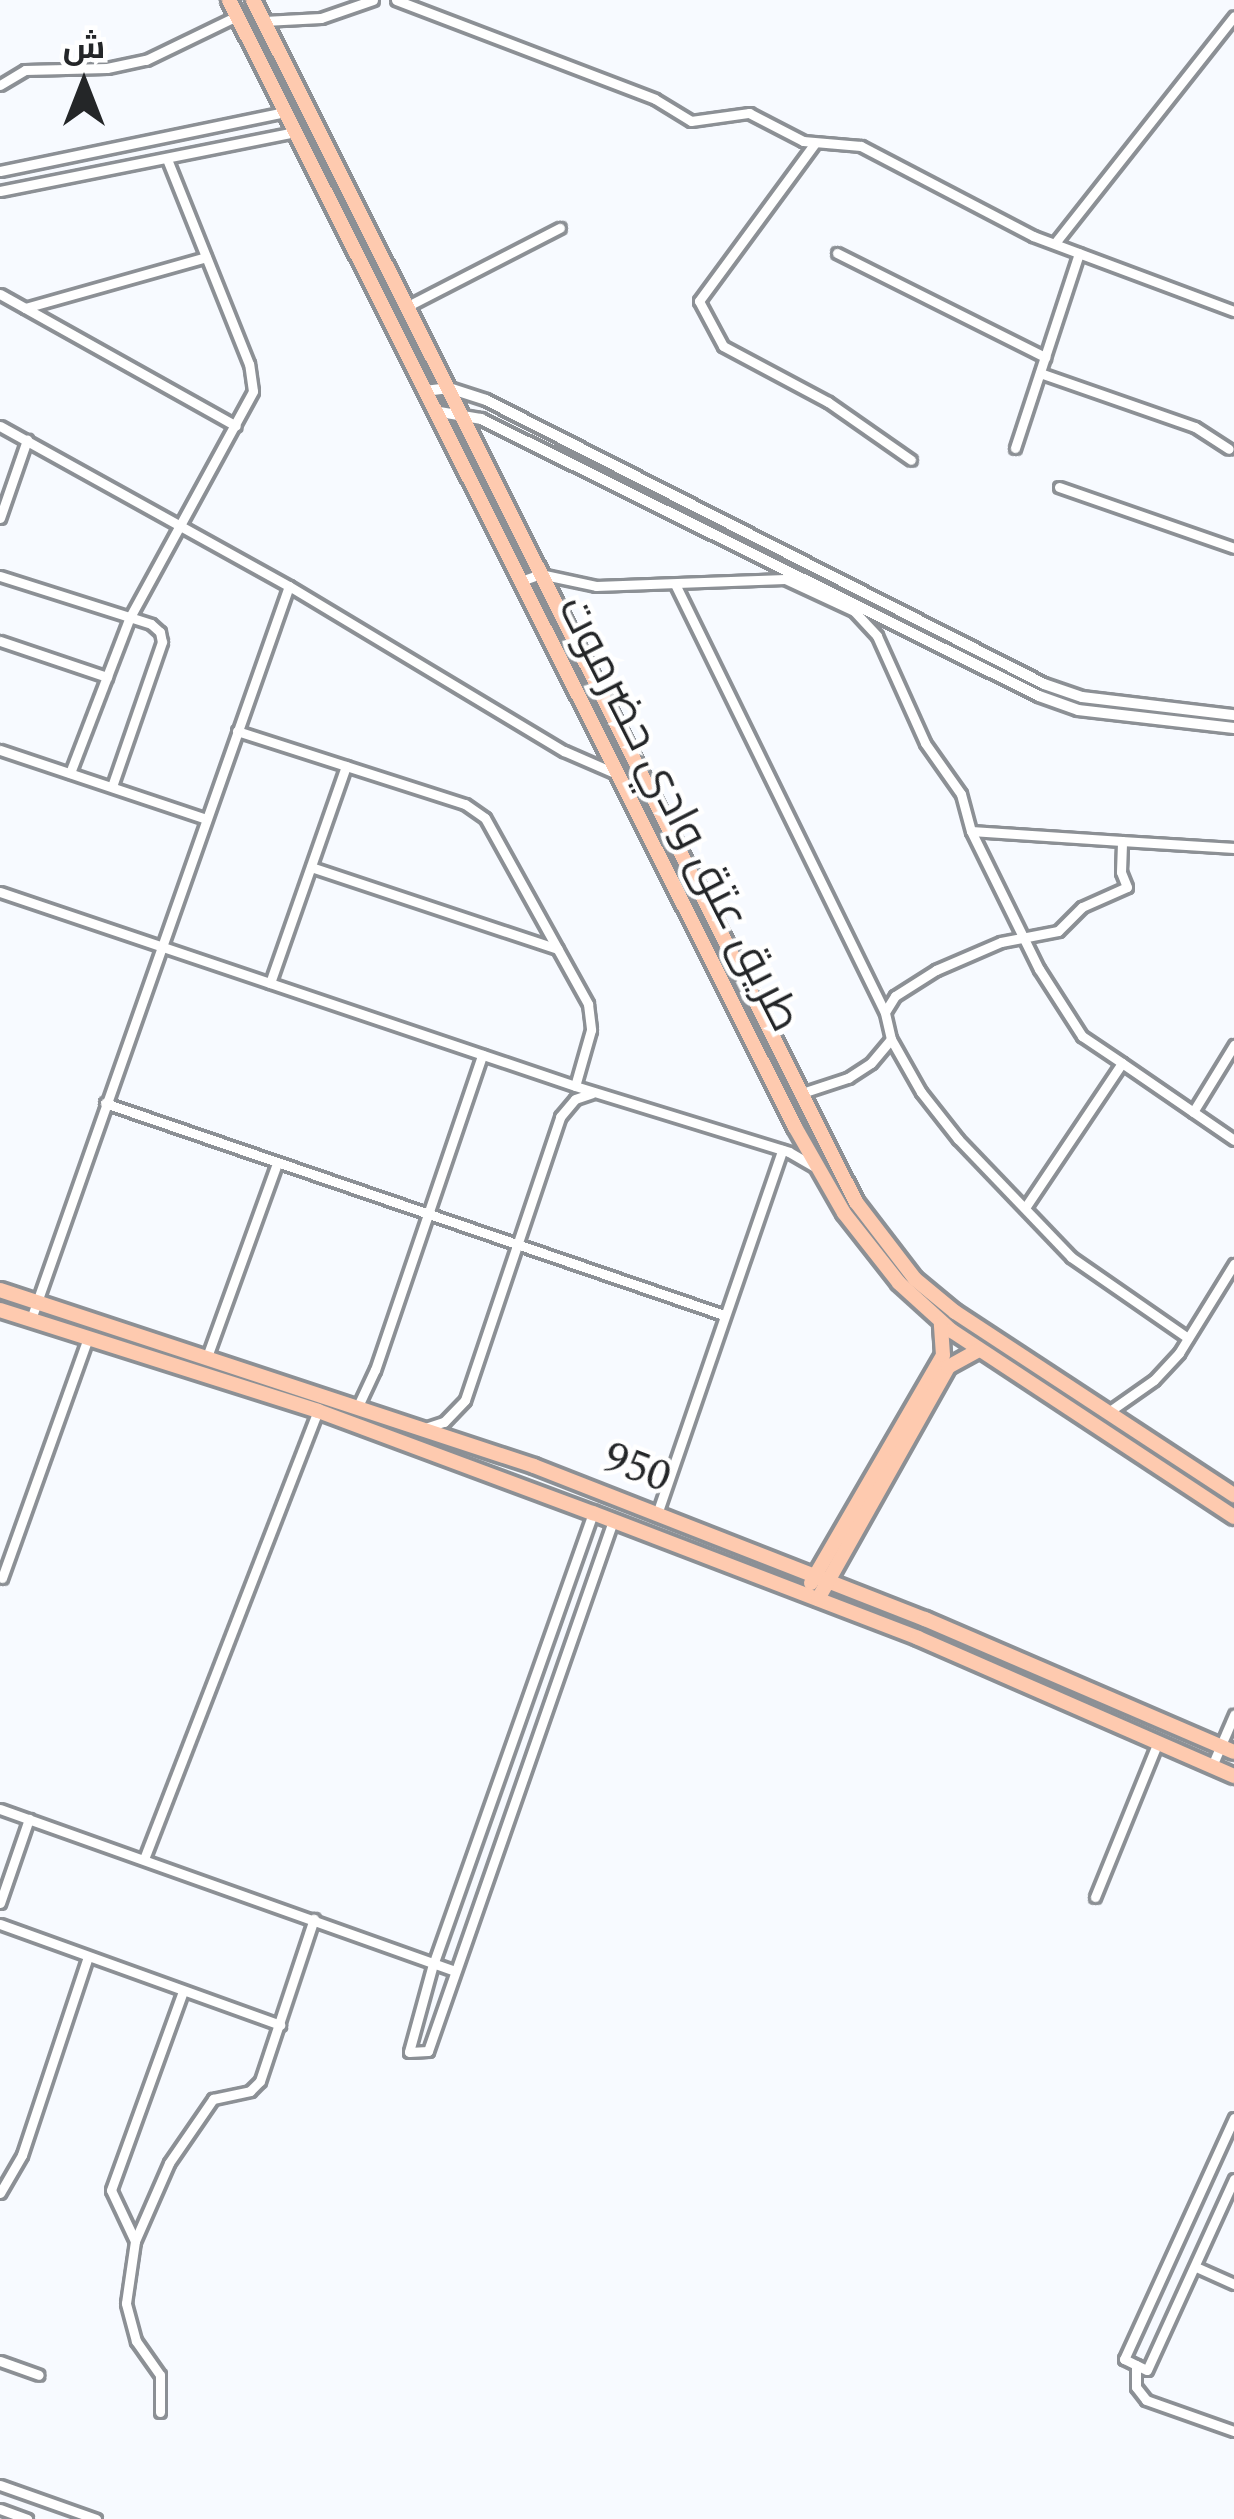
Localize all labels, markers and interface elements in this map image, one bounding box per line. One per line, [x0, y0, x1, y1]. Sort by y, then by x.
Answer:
text: ش [63, 23, 105, 73]
north arrow [24, 24, 144, 144]
street label: طريق عتق وادي حضرموت [546, 587, 812, 1041]
street label: 950 [596, 1431, 678, 1505]

